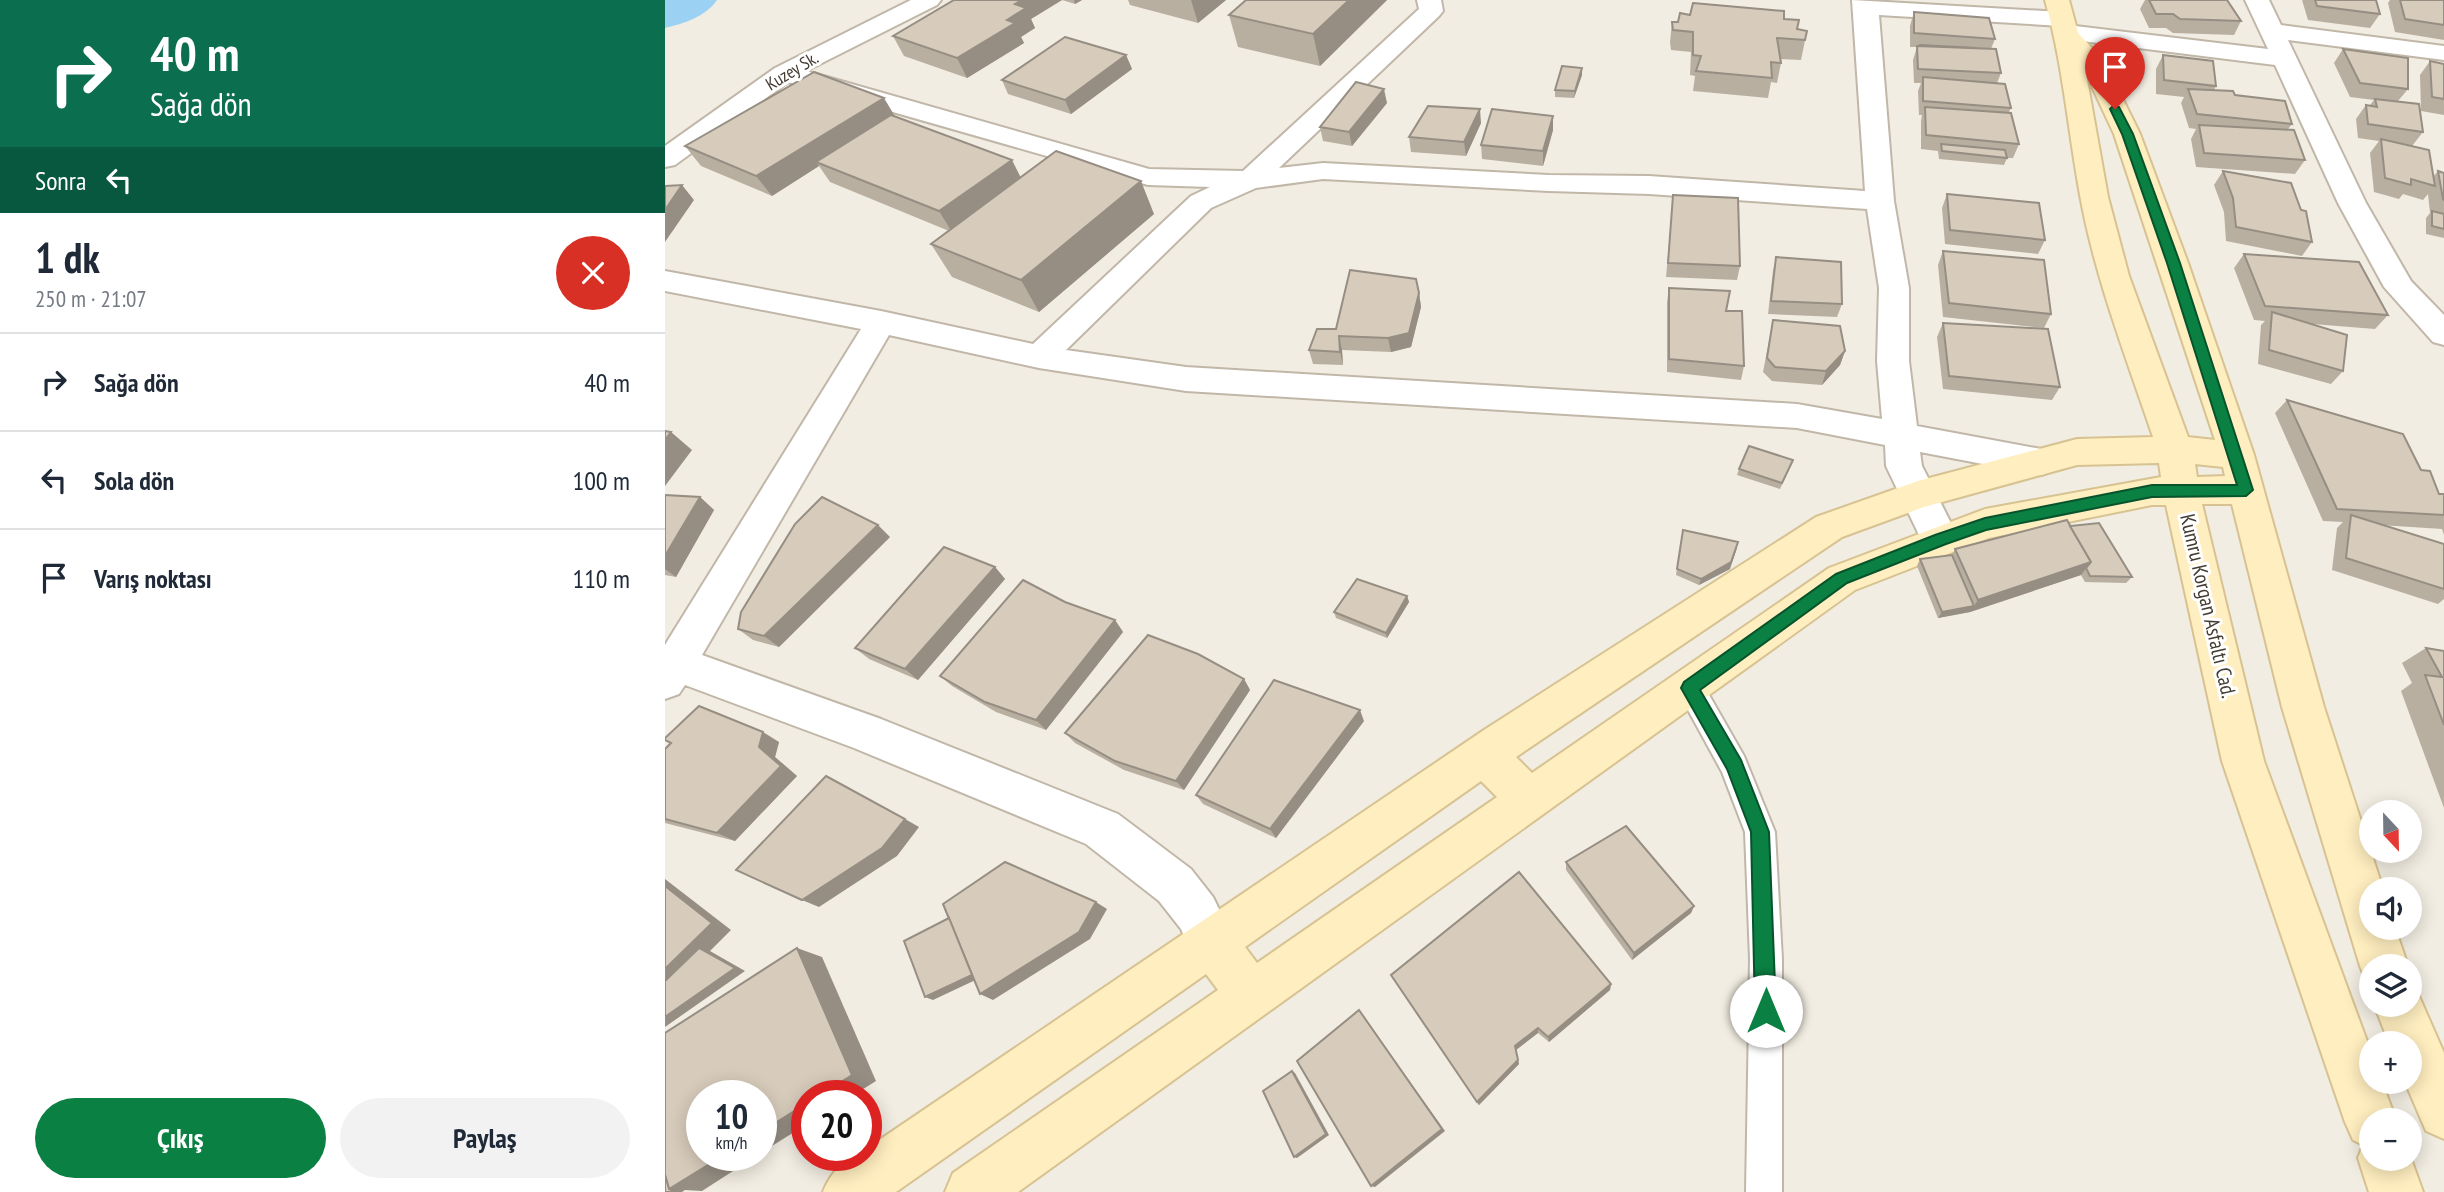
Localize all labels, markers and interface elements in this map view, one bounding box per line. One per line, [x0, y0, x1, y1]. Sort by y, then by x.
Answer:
text: 40 m [150, 21, 239, 85]
icon: right [35, 28, 126, 119]
pin [2085, 37, 2145, 109]
street label: Kuzey Sk. [761, 46, 822, 95]
icon: arrive [2096, 48, 2134, 86]
text: Sağa dön [150, 83, 252, 125]
icon: left [100, 161, 138, 199]
text: Sonra [35, 164, 86, 197]
text: 1 dk [35, 230, 100, 285]
button: close [556, 236, 630, 310]
text: 250 m · 21:07 [35, 284, 147, 313]
icon: right [35, 363, 73, 401]
text: Sağa dön [94, 366, 179, 399]
text: 40 m [584, 366, 630, 399]
icon: left [35, 461, 73, 499]
text: Sola dön [94, 464, 174, 497]
text: 100 m [572, 464, 630, 497]
street label: Kumru Korgan Asfaltı Cad. [2174, 511, 2243, 701]
icon: arrive [35, 559, 73, 597]
text: Varış noktası [94, 562, 212, 595]
text: 110 m [572, 562, 630, 595]
north arrow [2359, 800, 2422, 863]
map controls [2359, 800, 2422, 1171]
button: sound [2359, 877, 2422, 940]
button: layers [2359, 954, 2422, 1017]
position arrow [1729, 974, 1803, 1048]
button: + [2359, 1031, 2422, 1094]
speed limit sign: 20 [791, 1080, 882, 1171]
text: 10 [715, 1093, 748, 1139]
button: Çıkış [35, 1098, 326, 1178]
button: Paylaş [340, 1098, 630, 1178]
button: − [2359, 1108, 2422, 1171]
text: km/h [716, 1131, 747, 1154]

